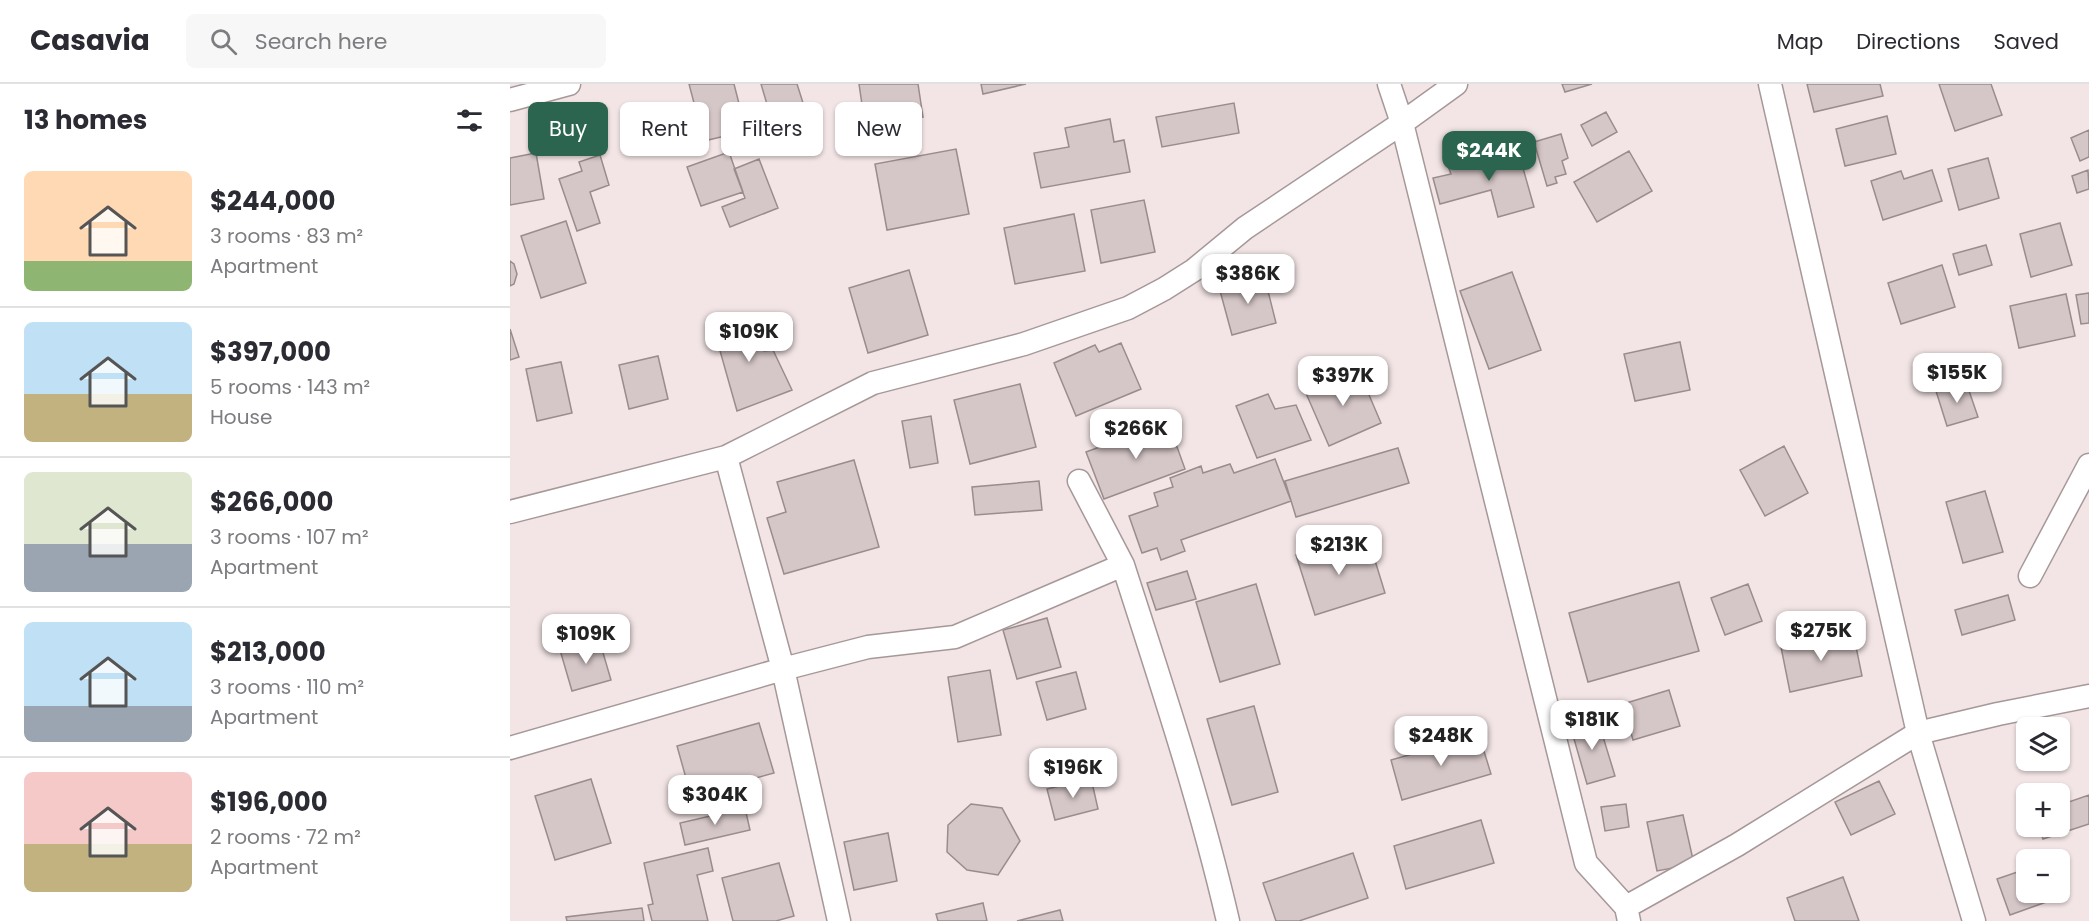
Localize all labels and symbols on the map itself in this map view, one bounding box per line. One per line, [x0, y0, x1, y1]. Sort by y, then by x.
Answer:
pin: $244K [1447, 131, 1531, 182]
pin: $386K [1206, 254, 1290, 305]
pin: $109K [707, 312, 791, 363]
pin: $155K [1915, 353, 1999, 404]
pin: $397K [1301, 356, 1385, 407]
pin: $266K [1094, 409, 1178, 460]
pin: $213K [1297, 525, 1381, 576]
pin: $275K [1779, 611, 1863, 662]
pin: $109K [544, 614, 628, 665]
pin: $181K [1550, 700, 1634, 751]
pin: $248K [1399, 716, 1483, 767]
pin: $196K [1031, 748, 1115, 799]
pin: $304K [673, 775, 757, 826]

